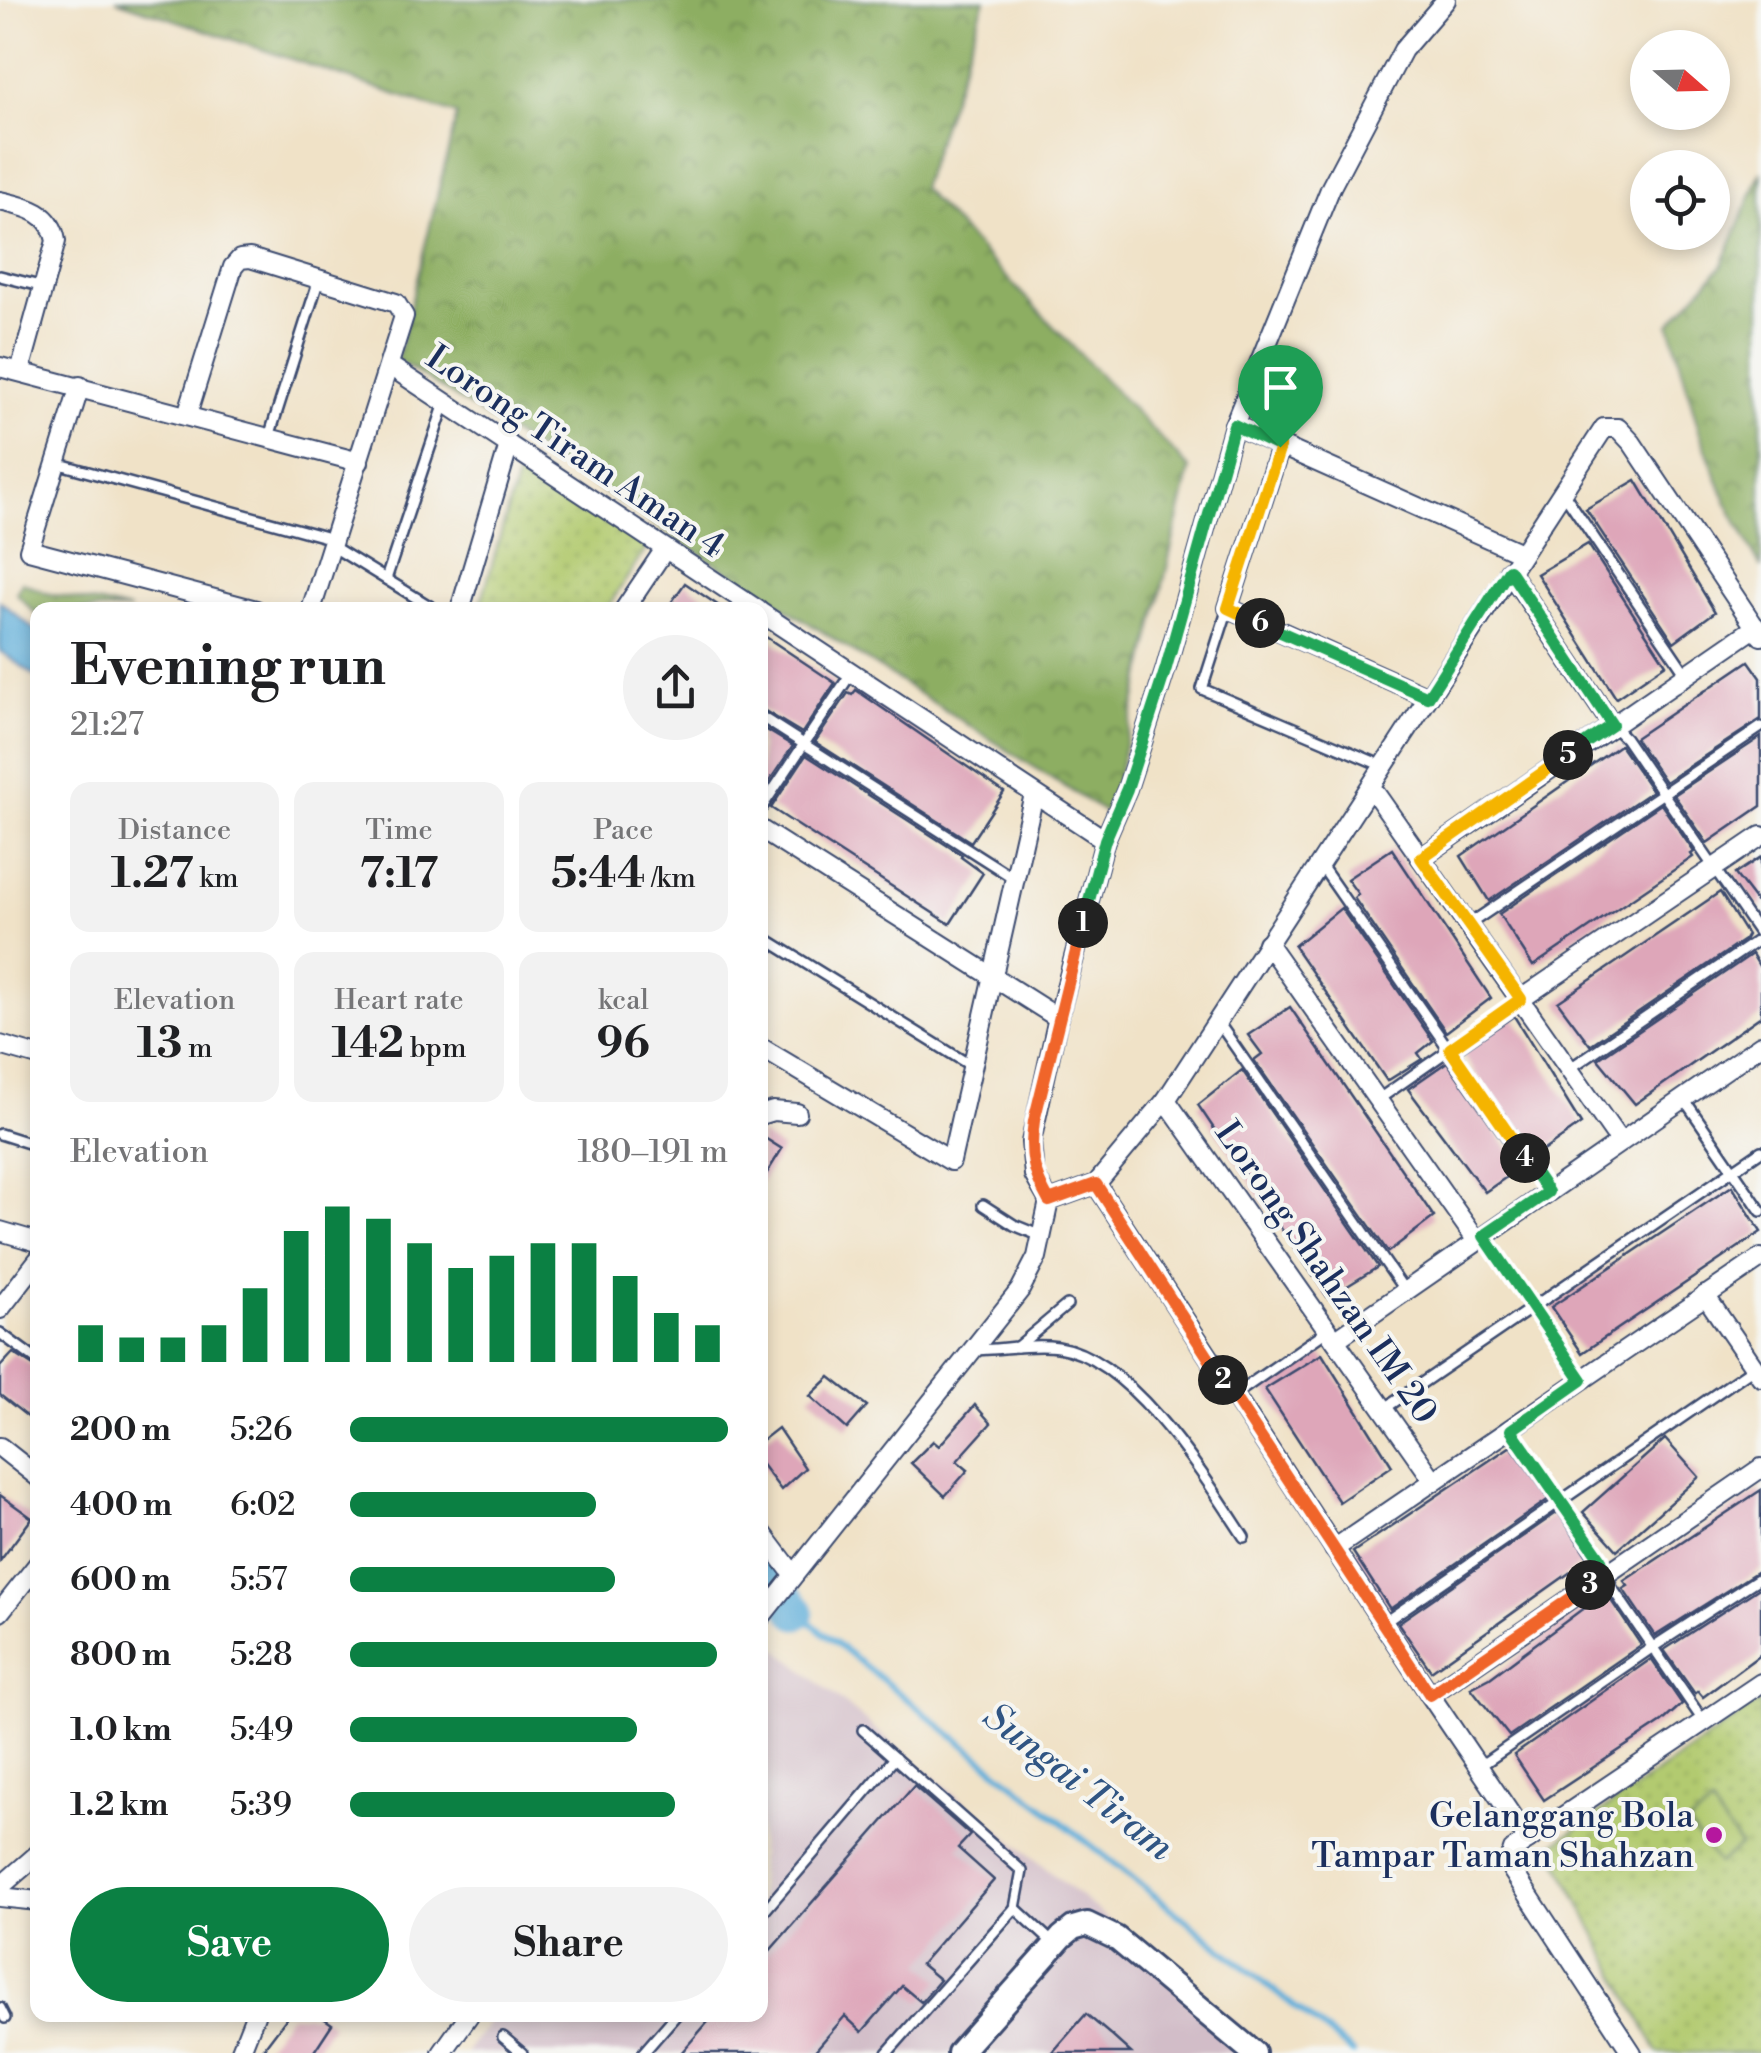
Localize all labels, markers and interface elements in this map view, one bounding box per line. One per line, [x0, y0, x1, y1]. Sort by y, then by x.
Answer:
north arrow [1630, 30, 1730, 130]
map controls [1630, 30, 1730, 250]
button: locate [1630, 150, 1730, 250]
street label: Lorong Tiram Aman 4 [418, 336, 733, 568]
pin [1238, 345, 1323, 448]
icon: arrive [1253, 360, 1308, 415]
pin: 6 [1235, 598, 1285, 648]
text: 6 [1251, 605, 1269, 640]
text: Evening run [70, 633, 386, 702]
button: share [623, 635, 728, 740]
text: 21:27 [70, 705, 144, 745]
pin: 5 [1543, 730, 1593, 780]
text: 5 [1559, 737, 1577, 772]
text: Distance [118, 813, 231, 848]
text: Time [365, 813, 433, 848]
text: Pace [593, 813, 653, 848]
text: 1.27 [111, 848, 194, 901]
text: 7:17 [360, 848, 438, 901]
text: 5:44 [551, 848, 645, 901]
text: km [194, 861, 238, 896]
text: /km [645, 861, 696, 896]
pin: 1 [1058, 898, 1108, 948]
text: 1 [1076, 905, 1090, 940]
text: Elevation [114, 983, 235, 1018]
text: Heart rate [334, 983, 464, 1018]
text: kcal [598, 983, 649, 1018]
text: 13 [137, 1018, 182, 1071]
text: 142 [331, 1018, 404, 1071]
text: 96 [597, 1018, 650, 1071]
text: m [182, 1031, 213, 1066]
text: bpm [404, 1031, 467, 1066]
street label: Lorong Shahzan IM 20 [1207, 1112, 1447, 1432]
text: Elevation [70, 1132, 209, 1172]
text: 180–191 m [577, 1132, 728, 1172]
pin: 4 [1500, 1133, 1550, 1183]
text: 4 [1516, 1140, 1534, 1175]
pin: 2 [1198, 1355, 1248, 1405]
text: 200 m [70, 1410, 171, 1450]
text: 5:26 [230, 1410, 293, 1450]
text: 400 m [70, 1485, 172, 1525]
text: 6:02 [230, 1485, 296, 1525]
text: 600 m [70, 1560, 171, 1600]
text: 5:57 [230, 1560, 287, 1600]
pin: 3 [1565, 1560, 1615, 1610]
text: 3 [1582, 1567, 1598, 1602]
text: 800 m [70, 1635, 171, 1675]
text: 5:28 [230, 1635, 293, 1675]
water label: Sungai Tiram [974, 1693, 1184, 1872]
text: 1.0 km [70, 1710, 172, 1750]
text: 5:49 [230, 1710, 293, 1750]
text: 1.2 km [70, 1785, 168, 1825]
text: 5:39 [230, 1785, 292, 1825]
place label: Gelanggang Bola Tampar Taman Shahzan [1311, 1795, 1694, 1878]
marker: Gelanggang Bola Tampar Taman Shahzan [1703, 1824, 1725, 1846]
button: Save [70, 1887, 389, 2002]
button: Share [409, 1887, 728, 2002]

